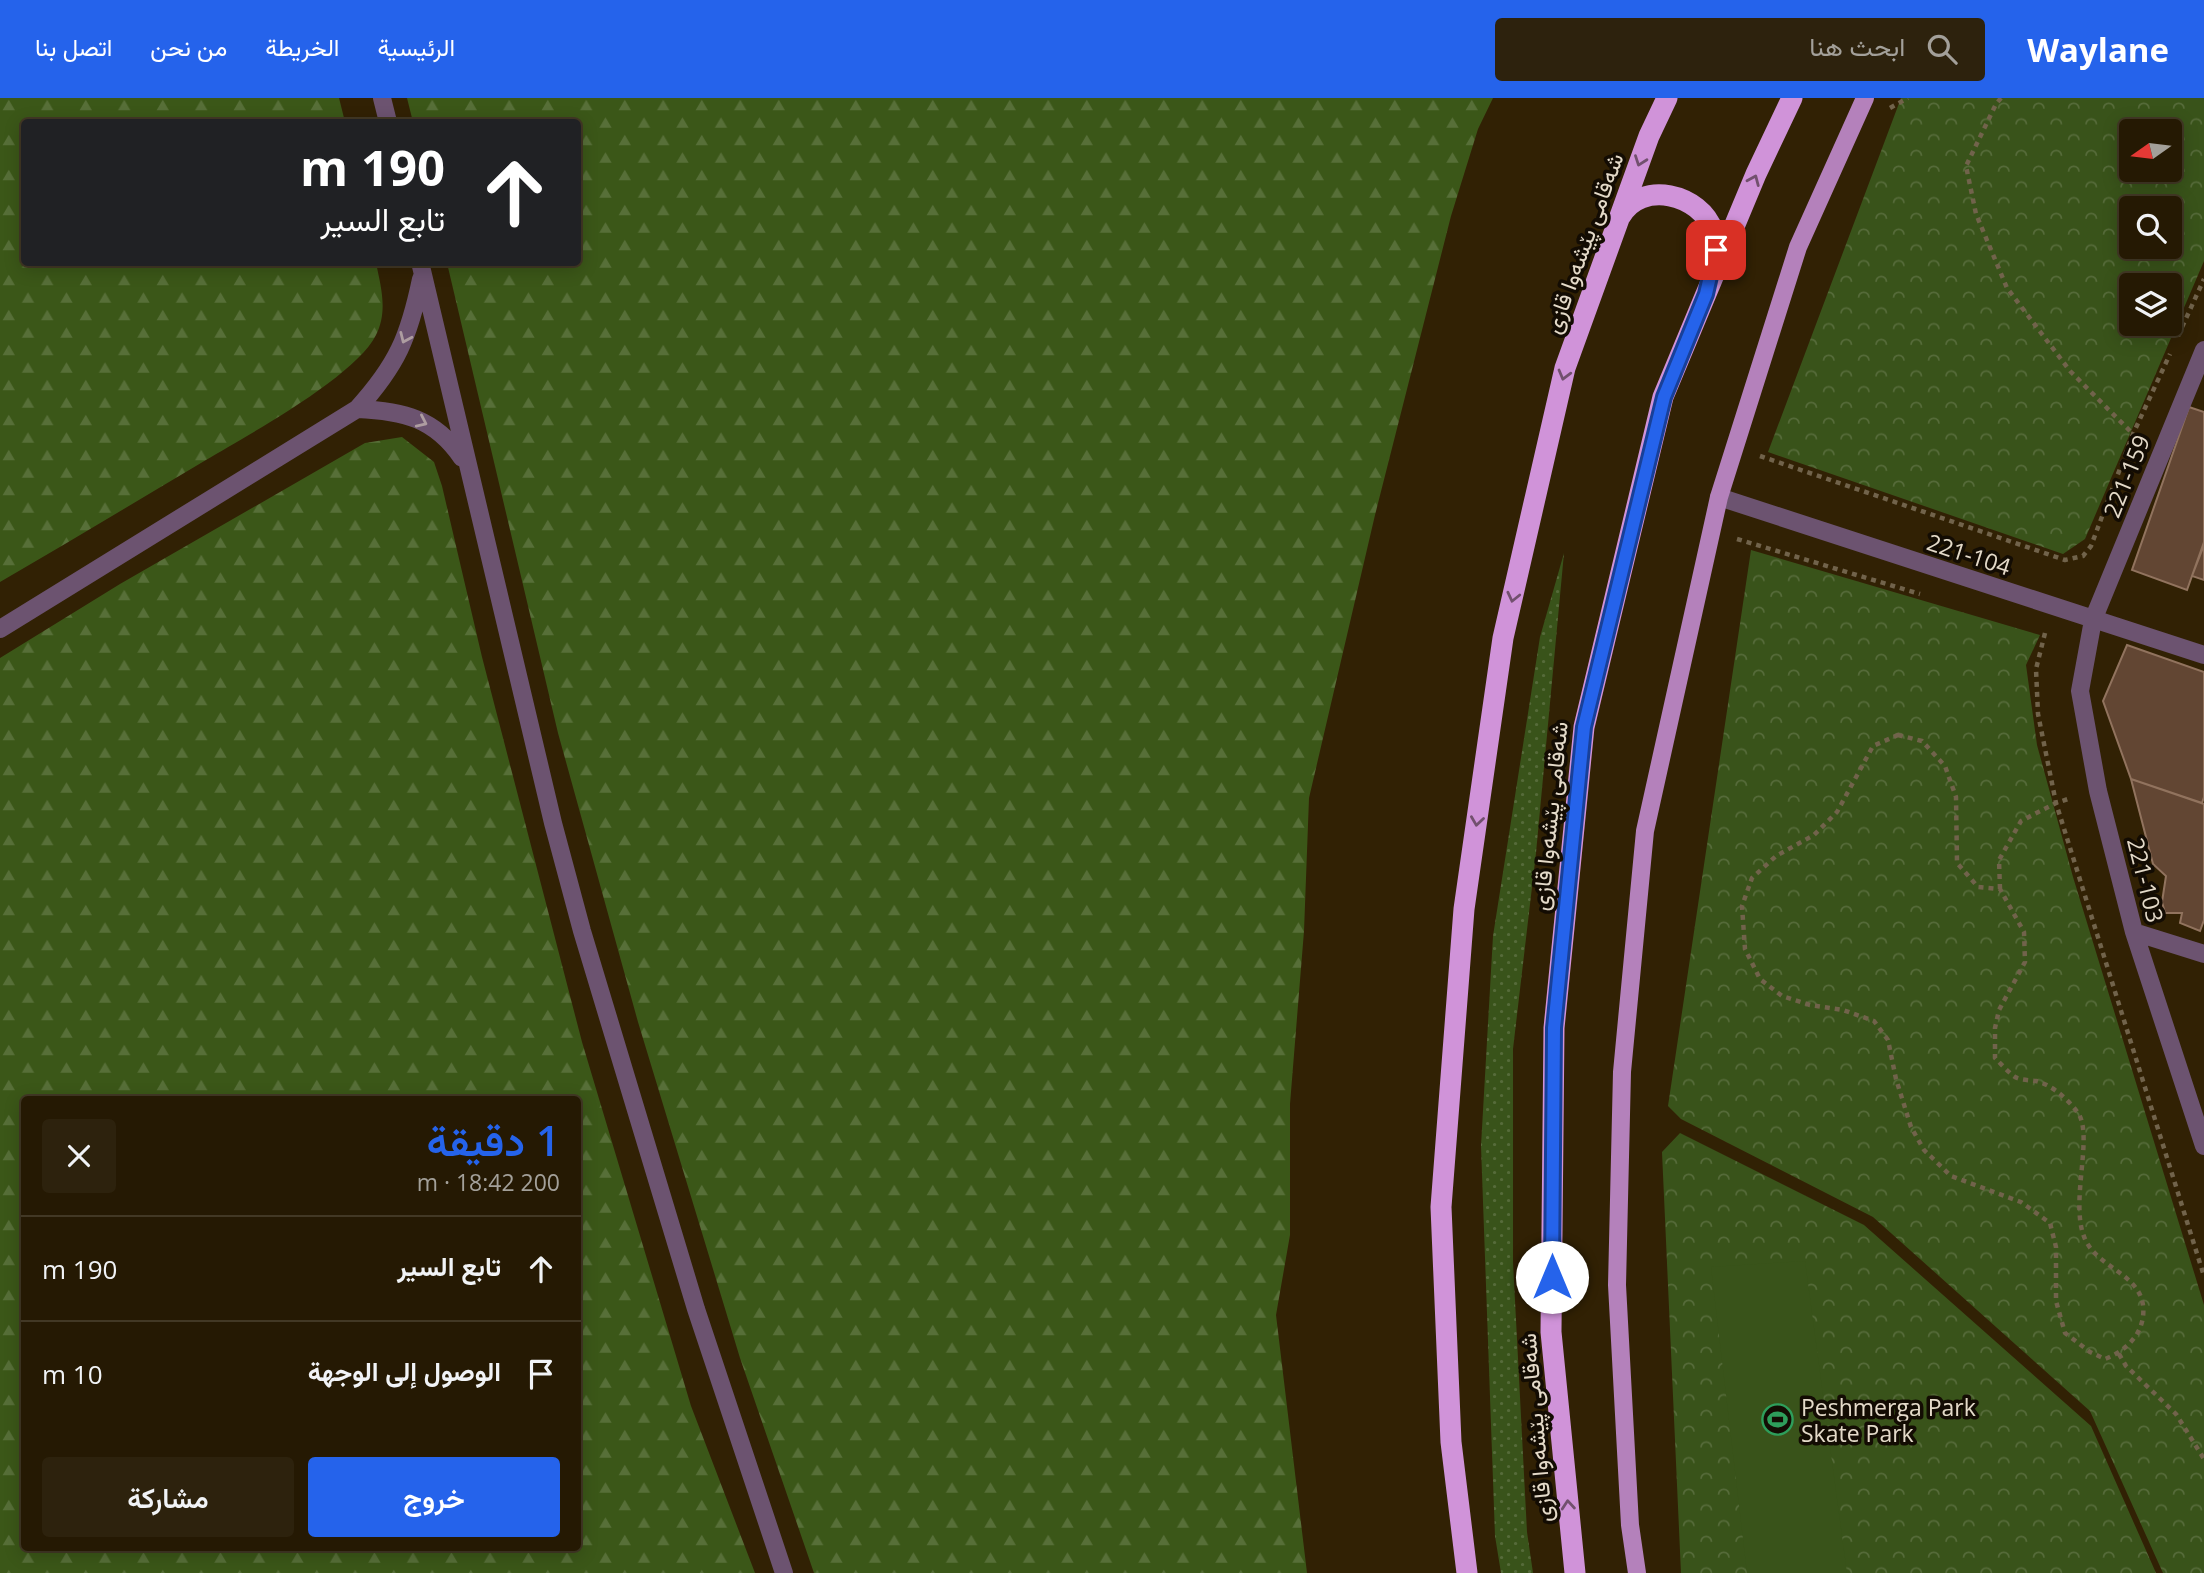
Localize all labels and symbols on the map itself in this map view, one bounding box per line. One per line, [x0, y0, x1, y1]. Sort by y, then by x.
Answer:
north arrow [2119, 119, 2182, 182]
street label: شەقامی پێشەوا قازی [1535, 148, 1631, 338]
one-way arrow [1634, 154, 1648, 166]
one-way arrow [1745, 175, 1759, 187]
pin [1686, 220, 1746, 280]
one-way arrow [399, 330, 413, 343]
one-way arrow [1558, 369, 1572, 381]
one-way arrow [415, 414, 427, 428]
street label: 221-159 [2095, 430, 2157, 522]
street label: 221-104 [1923, 525, 2015, 583]
one-way arrow [1506, 591, 1521, 603]
street label: شەقامی پێشەوا قازی [1523, 720, 1576, 912]
one-way arrow [1470, 815, 1485, 827]
street label: 221-103 [2120, 834, 2172, 926]
position arrow [1515, 1240, 1589, 1314]
street label: شەقامی پێشەوا قازی [1511, 1332, 1560, 1524]
place label: Peshmerga Park Skate Park [1801, 1391, 1976, 1449]
sports icon: Peshmerga Park Skate Park [1761, 1403, 1795, 1437]
one-way arrow [1561, 1499, 1576, 1510]

